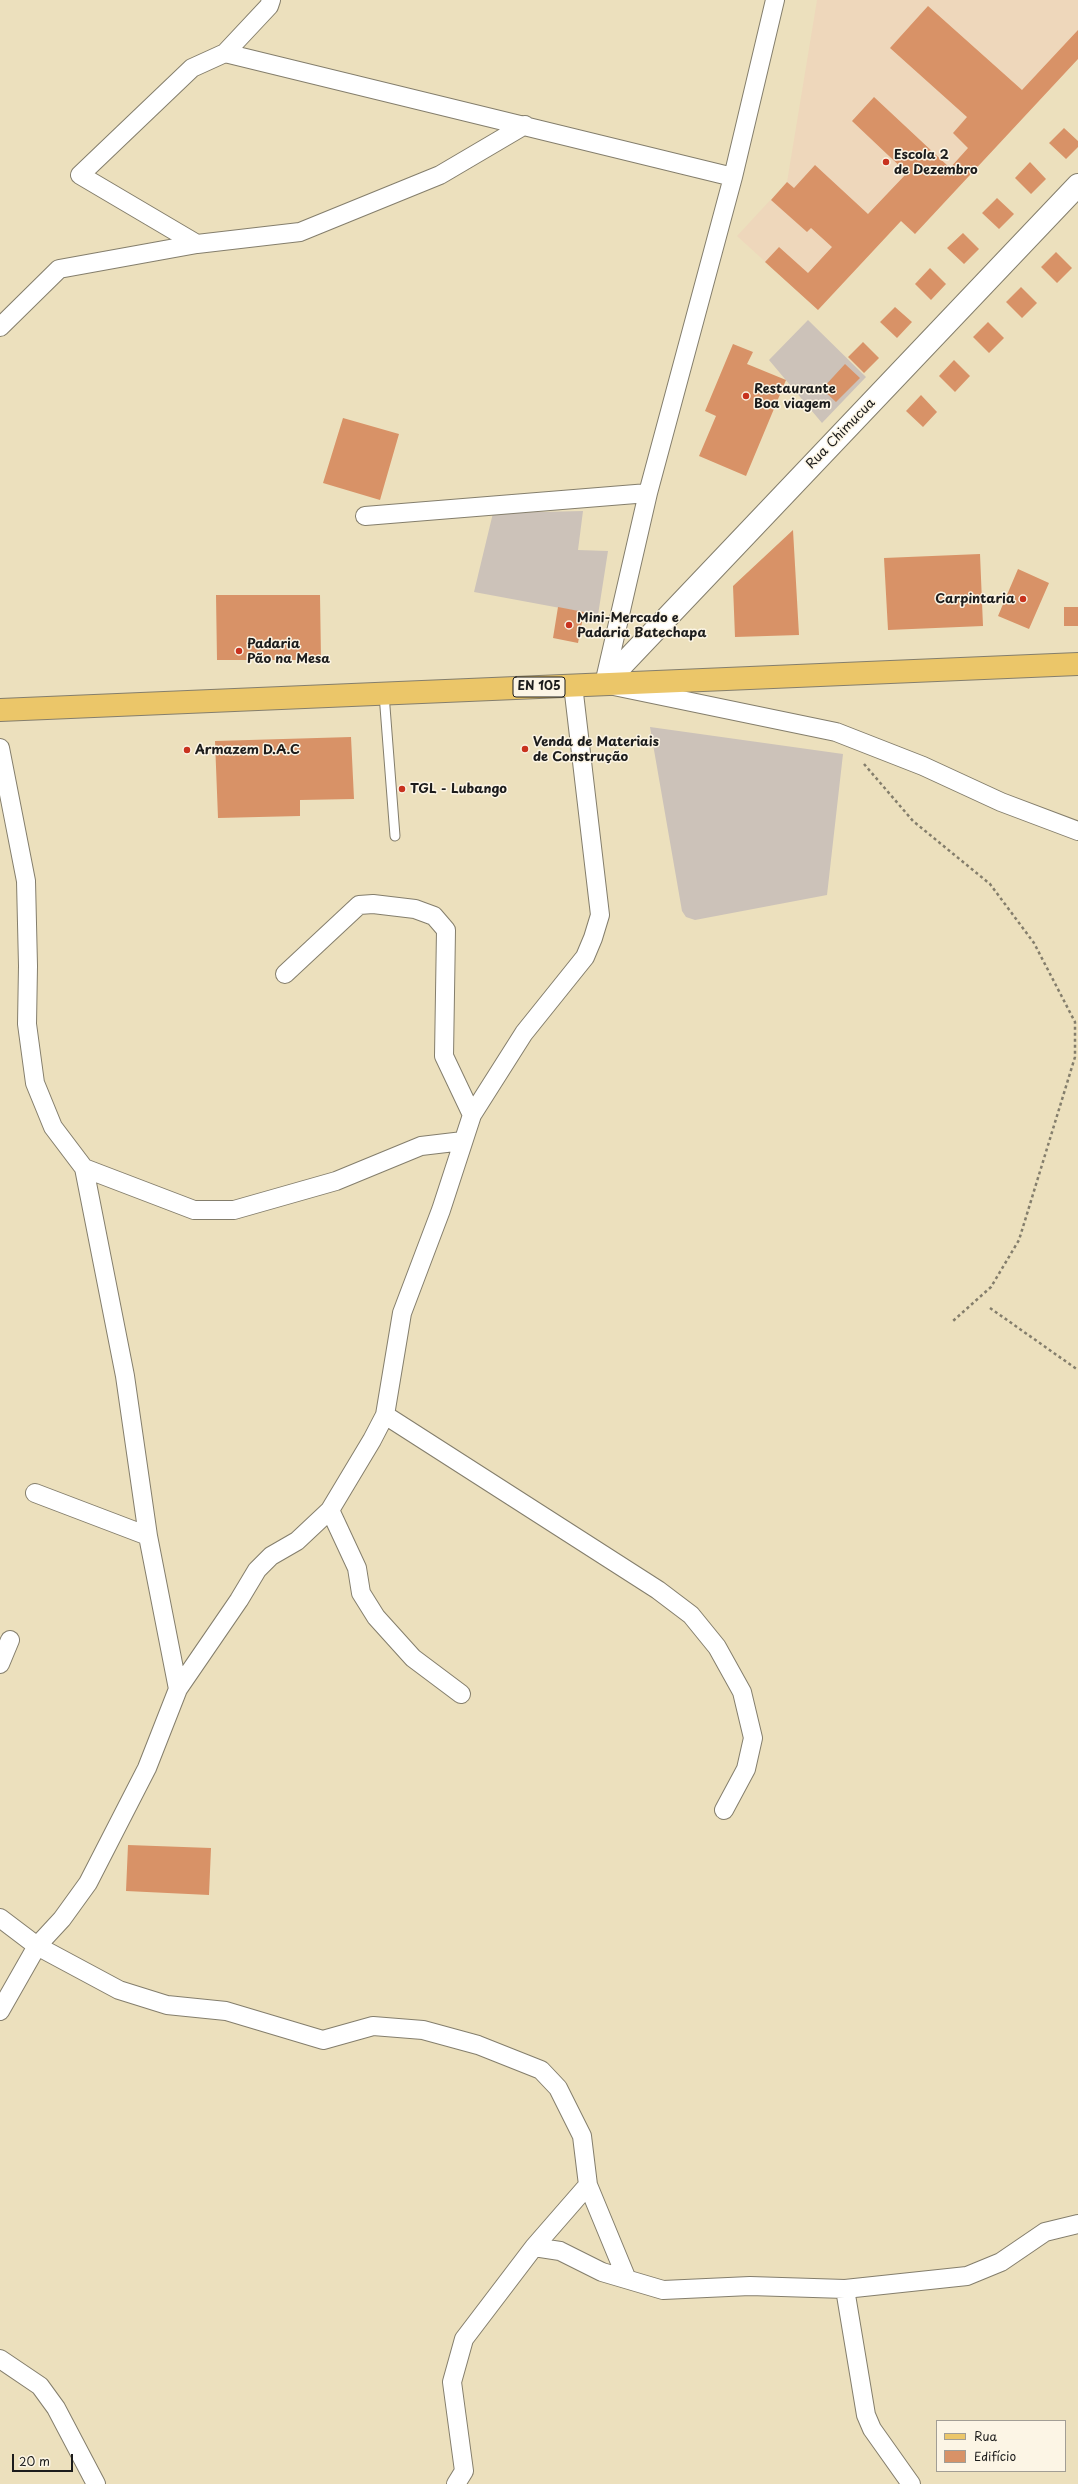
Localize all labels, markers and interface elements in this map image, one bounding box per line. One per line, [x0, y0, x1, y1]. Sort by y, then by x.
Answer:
place label: Escola 2 de Dezembro [894, 147, 978, 178]
marker: Escola 2 de Dezembro [881, 157, 891, 167]
place label: Restaurante Boa viagem [754, 381, 836, 412]
marker: Restaurante Boa viagem [741, 391, 751, 401]
street label: Rua Chimucua [803, 395, 879, 473]
place label: Carpintaria [935, 591, 1015, 607]
marker: Carpintaria [1018, 594, 1028, 604]
place label: Mini-Mercado e Padaria Batechapa [577, 610, 706, 641]
marker: Mini-Mercado e Padaria Batechapa [564, 620, 574, 630]
place label: Padaria Pão na Mesa [247, 636, 330, 667]
marker: Padaria Pão na Mesa [234, 646, 244, 656]
road number: EN 105 [513, 677, 565, 697]
place label: Venda de Materiais de Construção [533, 734, 659, 765]
place label: Armazem D.A.C [195, 742, 300, 758]
marker: Venda de Materiais de Construção [520, 744, 530, 754]
marker: Armazem D.A.C [182, 745, 192, 755]
place label: TGL - Lubango [410, 781, 507, 797]
marker: TGL - Lubango [397, 784, 407, 794]
legend [936, 2420, 1066, 2472]
text: Rua [974, 2427, 997, 2445]
scale bar [14, 2446, 75, 2472]
text: Edifício [974, 2447, 1016, 2465]
text: 20 m [19, 2452, 50, 2470]

